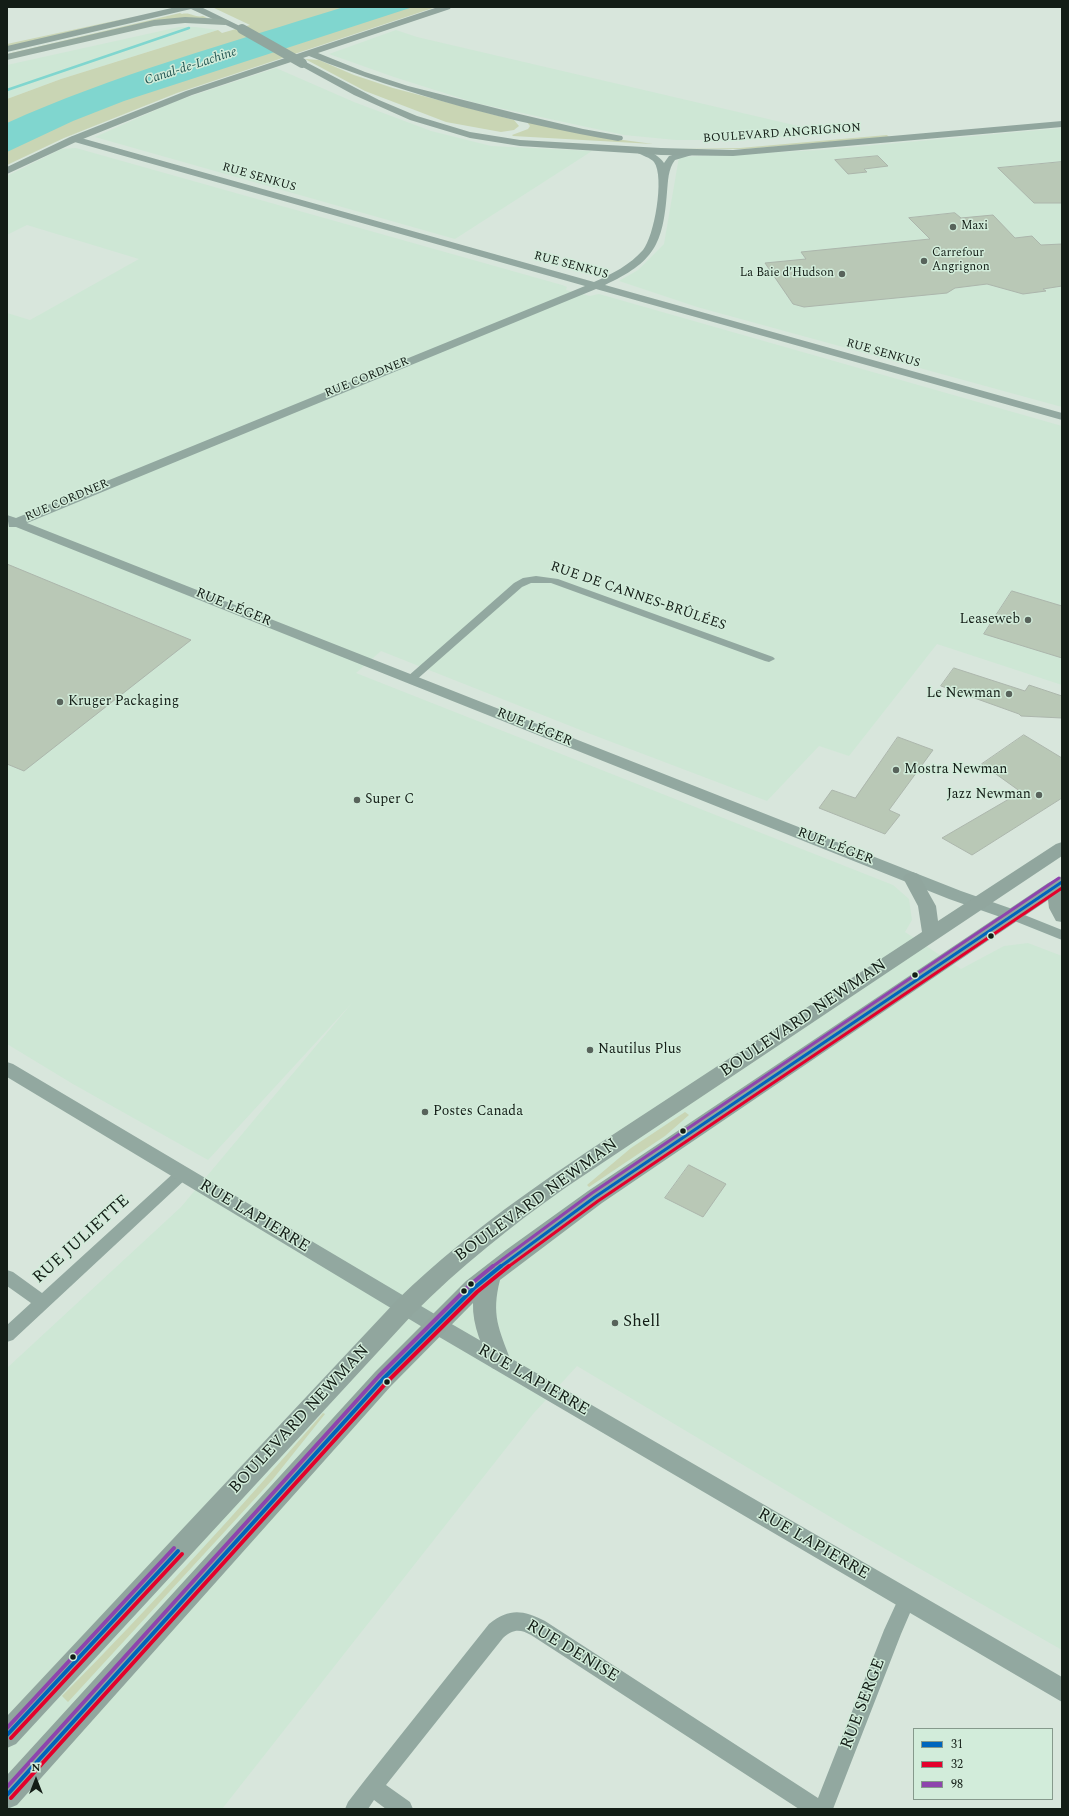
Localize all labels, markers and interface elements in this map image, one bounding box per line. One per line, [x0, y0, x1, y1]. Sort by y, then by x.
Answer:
water label: Canal-de-Lachine [143, 45, 239, 89]
street label: BOULEVARD ANGRIGNON [703, 121, 861, 147]
street label: RUE SENKUS [220, 161, 298, 195]
place label: Maxi [961, 220, 988, 234]
marker: Maxi [948, 222, 958, 232]
place label: Carrefour Angrignon [932, 247, 990, 275]
street label: RUE SENKUS [532, 249, 610, 283]
marker: Carrefour Angrignon [919, 256, 929, 266]
place label: La Baie d'Hudson [740, 267, 834, 281]
marker: La Baie d'Hudson [837, 269, 847, 279]
street label: RUE SENKUS [844, 337, 922, 371]
street label: RUE CORDNER [323, 355, 411, 401]
street label: RUE CORDNER [23, 477, 111, 525]
street label: RUE DE CANNES-BRÛLÉES [548, 559, 728, 635]
street label: RUE LÉGER [193, 585, 273, 631]
place label: Leaseweb [959, 612, 1020, 628]
marker: Leaseweb [1023, 615, 1033, 625]
place label: Le Newman [926, 686, 1001, 702]
marker: Le Newman [1004, 689, 1014, 699]
place label: Kruger Packaging [68, 694, 179, 710]
marker: Kruger Packaging [55, 697, 65, 707]
street label: RUE LÉGER [494, 705, 574, 751]
place label: Mostra Newman [904, 762, 1008, 778]
marker: Mostra Newman [891, 765, 901, 775]
place label: Jazz Newman [947, 787, 1031, 803]
marker: Jazz Newman [1034, 790, 1044, 800]
place label: Super C [365, 792, 414, 808]
marker: Super C [352, 795, 362, 805]
street label: RUE LÉGER [795, 825, 875, 869]
unlabelled marker [986, 931, 996, 941]
street label: BOULEVARD NEWMAN [717, 956, 891, 1082]
unlabelled marker [910, 970, 920, 980]
place label: Nautilus Plus [598, 1042, 682, 1058]
marker: Nautilus Plus [585, 1045, 595, 1055]
place label: Postes Canada [433, 1104, 523, 1120]
marker: Postes Canada [420, 1107, 430, 1117]
unlabelled marker [678, 1126, 688, 1136]
street label: BOULEVARD NEWMAN [452, 1135, 622, 1267]
street label: RUE LAPIERRE [195, 1176, 313, 1258]
street label: RUE JULIETTE [30, 1191, 134, 1289]
unlabelled marker [466, 1279, 476, 1289]
unlabelled marker [459, 1286, 469, 1296]
place label: Shell [623, 1313, 660, 1333]
marker: Shell [610, 1318, 620, 1328]
street label: BOULEVARD NEWMAN [226, 1341, 374, 1499]
street label: RUE LAPIERRE [474, 1341, 592, 1421]
unlabelled marker [382, 1377, 392, 1387]
street label: RUE LAPIERRE [754, 1505, 872, 1585]
street label: RUE DENISE [522, 1616, 622, 1688]
unlabelled marker [68, 1652, 78, 1662]
street label: RUE SERGE [837, 1656, 891, 1752]
legend [913, 1728, 1053, 1800]
text: 31 [951, 1735, 963, 1754]
text: 32 [951, 1755, 963, 1774]
text: N [32, 1759, 40, 1776]
north arrow [16, 1760, 56, 1800]
text: 98 [951, 1775, 963, 1794]

